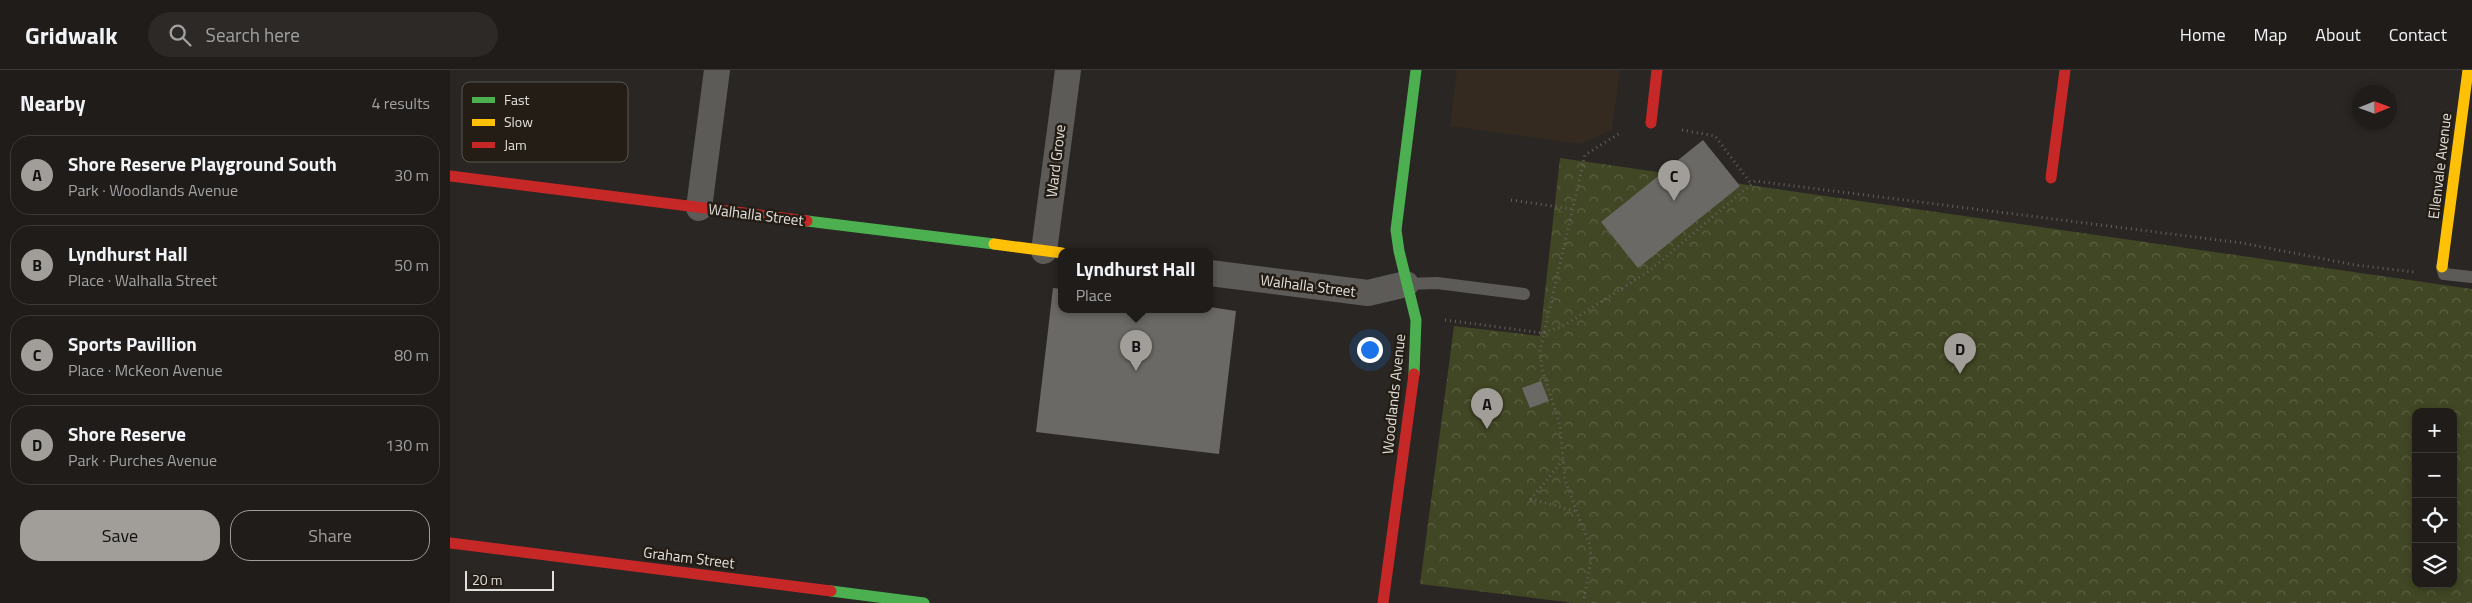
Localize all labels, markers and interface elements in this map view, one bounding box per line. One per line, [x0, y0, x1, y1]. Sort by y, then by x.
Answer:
search box [148, 12, 498, 57]
text: Gridwalk [25, 17, 118, 53]
text: Search here [206, 20, 300, 49]
icon: search [166, 21, 194, 49]
text: Home [2180, 21, 2226, 48]
text: Map [2254, 21, 2287, 48]
text: About [2315, 21, 2361, 48]
text: Contact [2389, 21, 2447, 48]
legend [462, 82, 628, 162]
north arrow [2352, 85, 2397, 130]
text: Nearby [20, 87, 85, 119]
text: Fast [504, 89, 529, 110]
text: 4 results [371, 91, 430, 115]
text: Slow [504, 111, 533, 132]
street label: Ellenvale Avenue [2422, 112, 2457, 220]
street label: Ward Grove [1040, 123, 1071, 199]
text: Jam [504, 134, 527, 155]
text: Shore Reserve Playground South [68, 149, 337, 178]
pin: C [1658, 160, 1690, 201]
text: A [32, 163, 42, 187]
text: 30 m [394, 163, 429, 187]
text: Park · Woodlands Avenue [68, 178, 238, 202]
street label: Walhalla Street [707, 197, 806, 232]
text: Lyndhurst Hall [68, 239, 188, 268]
popup [1058, 248, 1213, 313]
text: B [32, 253, 42, 277]
text: 50 m [394, 253, 429, 277]
text: Lyndhurst Hall [1076, 254, 1195, 283]
text: Place · Walhalla Street [68, 268, 217, 292]
street label: Walhalla Street [1259, 268, 1358, 303]
text: Place [1076, 283, 1112, 307]
text: Sports Pavillion [68, 329, 197, 358]
pin: B [1120, 330, 1152, 371]
street label: Woodlands Avenue [1376, 333, 1411, 455]
pin: D [1944, 333, 1976, 374]
your location [1357, 337, 1383, 363]
text: C [33, 343, 41, 367]
text: 80 m [394, 343, 429, 367]
text: Place · McKeon Avenue [68, 358, 223, 382]
pin: A [1471, 388, 1503, 429]
map controls [2412, 408, 2457, 588]
button: + [2412, 408, 2457, 453]
text: Shore Reserve [68, 419, 186, 448]
text: D [32, 433, 42, 457]
text: 130 m [385, 433, 429, 457]
text: Park · Purches Avenue [68, 448, 217, 472]
button: − [2412, 453, 2457, 498]
button: locate [2412, 498, 2457, 543]
button: Save [20, 510, 220, 561]
button: Share [230, 510, 430, 561]
street label: Graham Street [642, 540, 737, 575]
button: layers [2412, 543, 2457, 588]
scale bar [465, 568, 554, 591]
text: 20 m [472, 569, 502, 590]

